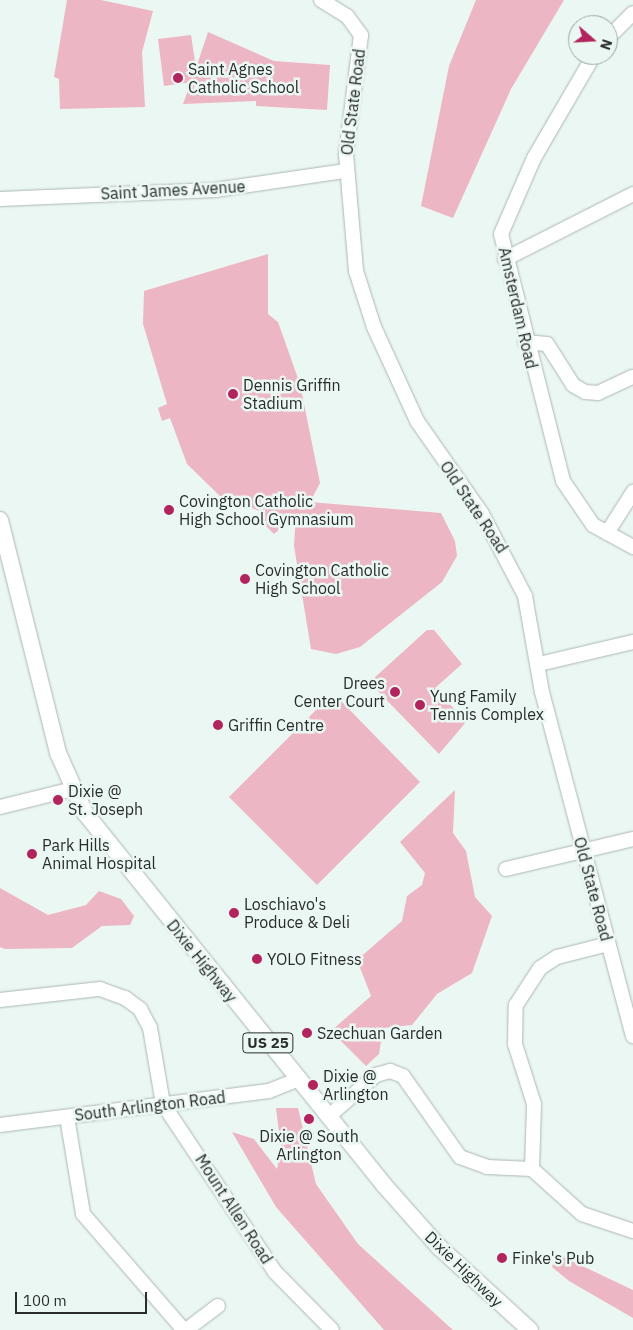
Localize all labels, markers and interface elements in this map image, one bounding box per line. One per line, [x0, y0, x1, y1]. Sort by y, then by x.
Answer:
north arrow [568, 15, 618, 65]
text: N [596, 37, 616, 52]
street label: Old State Road [337, 48, 369, 156]
place label: Saint Agnes Catholic School [188, 59, 299, 97]
marker: Saint Agnes Catholic School [172, 72, 184, 84]
street label: Saint James Avenue [100, 177, 246, 203]
street label: Amsterdam Road [495, 245, 541, 371]
place label: Dennis Griffin Stadium [243, 375, 341, 413]
marker: Dennis Griffin Stadium [227, 388, 239, 400]
street label: Old State Road [436, 457, 512, 557]
place label: Covington Catholic High School Gymnasium [179, 491, 354, 529]
marker: Covington Catholic High School Gymnasium [163, 504, 175, 516]
place label: Covington Catholic High School [255, 560, 389, 598]
marker: Covington Catholic High School [239, 573, 251, 585]
place label: Drees Center Court [294, 673, 385, 711]
marker: Drees Center Court [389, 686, 401, 698]
place label: Yung Family Tennis Complex [430, 686, 544, 724]
marker: Yung Family Tennis Complex [414, 699, 426, 711]
place label: Griffin Centre [228, 715, 324, 735]
marker: Griffin Centre [212, 719, 224, 731]
place label: Dixie @ St. Joseph [68, 781, 143, 819]
marker: Dixie @ St. Joseph [52, 794, 64, 806]
place label: Park Hills Animal Hospital [42, 835, 156, 873]
street label: Old State Road [570, 835, 616, 943]
marker: Park Hills Animal Hospital [26, 848, 38, 860]
place label: Loschiavo's Produce & Deli [244, 894, 350, 932]
marker: Loschiavo's Produce & Deli [228, 907, 240, 919]
street label: Dixie Highway [163, 916, 241, 1006]
place label: YOLO Fitness [267, 949, 362, 969]
marker: YOLO Fitness [251, 953, 263, 965]
place label: Szechuan Garden [317, 1023, 443, 1043]
marker: Szechuan Garden [301, 1027, 313, 1039]
road number: US 25 [242, 1030, 294, 1056]
place label: Dixie @ Arlington [323, 1066, 389, 1104]
marker: Dixie @ Arlington [307, 1079, 319, 1091]
street label: South Arlington Road [73, 1087, 227, 1125]
marker: Dixie @ South Arlington [303, 1113, 315, 1125]
place label: Dixie @ South Arlington [259, 1126, 359, 1164]
street label: Mount Allen Road [191, 1151, 277, 1267]
street label: Dixie Highway [421, 1227, 507, 1311]
place label: Finke's Pub [512, 1248, 594, 1268]
marker: Finke's Pub [496, 1252, 508, 1264]
scale bar [18, 1282, 150, 1314]
text: 100 m [23, 1291, 67, 1310]

